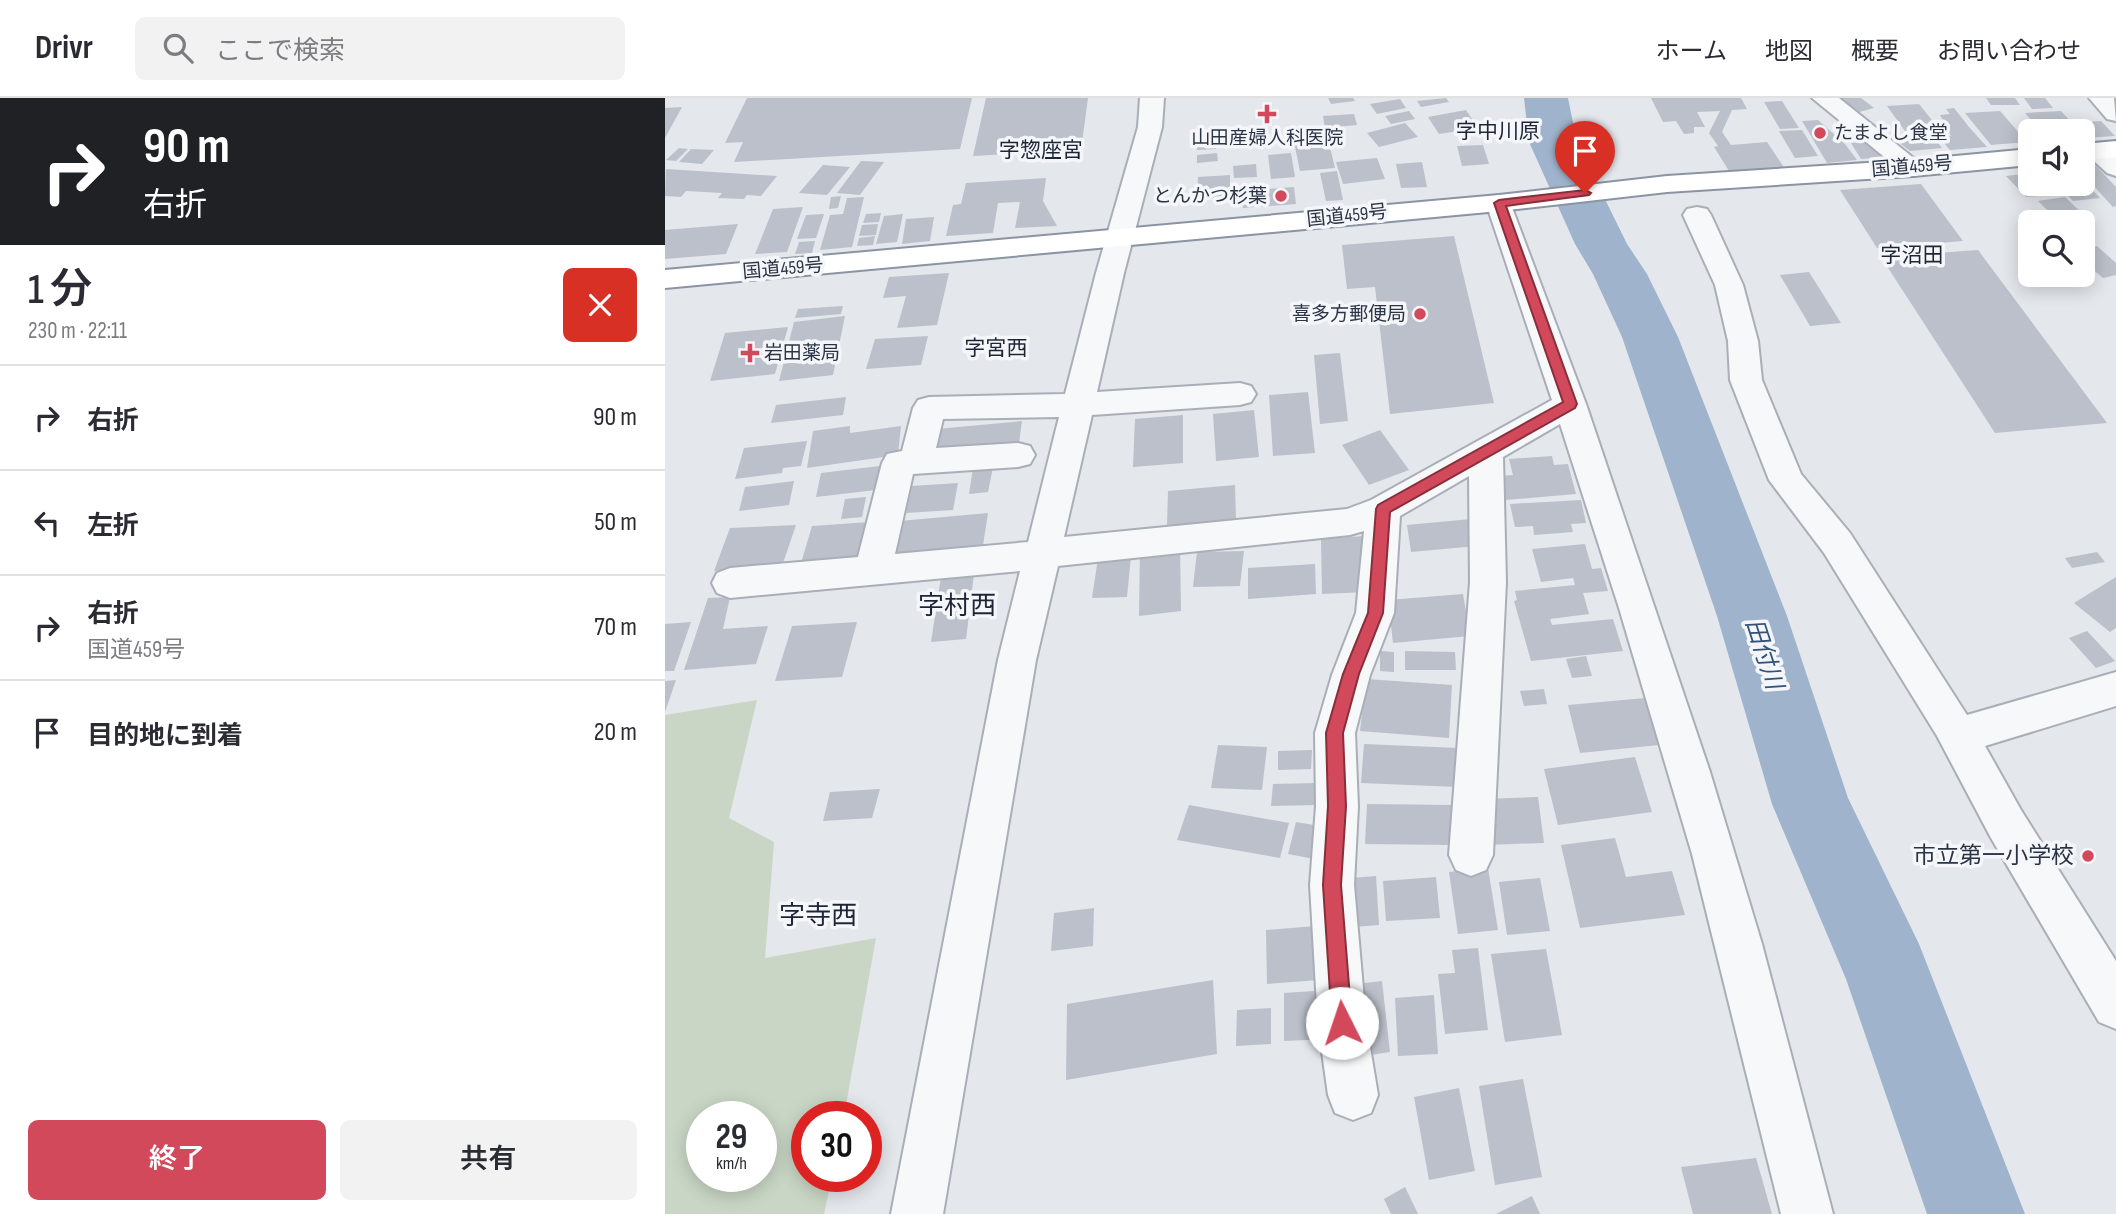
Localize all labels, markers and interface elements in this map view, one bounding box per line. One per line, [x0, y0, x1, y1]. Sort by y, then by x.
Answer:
search box [135, 17, 625, 80]
text: Drivr [35, 28, 93, 68]
icon: search [159, 29, 197, 67]
text: ここで検索 [215, 36, 345, 67]
text: ホーム [1656, 37, 1727, 66]
text: 地図 [1765, 37, 1813, 66]
text: 概要 [1851, 37, 1899, 66]
text: お問い合わせ [1937, 37, 2081, 66]
marker: 山田産婦人科医院 [1257, 104, 1277, 124]
text: 90 m [143, 118, 230, 177]
district label: 字中川原 [1456, 119, 1540, 144]
map controls [2018, 119, 2095, 287]
button: sound [2018, 119, 2095, 196]
pin [1555, 121, 1615, 193]
place label: たまよし食堂 [1834, 122, 1947, 145]
marker: たまよし食堂 [1812, 125, 1828, 141]
icon: right [28, 126, 119, 217]
place label: 山田産婦人科医院 [1191, 127, 1343, 150]
icon: arrive [1566, 132, 1604, 170]
district label: 字惣座宮 [999, 138, 1083, 163]
street label: 国道459号 [1871, 152, 1953, 182]
place label: とんかつ杉葉 [1153, 185, 1267, 208]
text: 右折 [143, 186, 207, 225]
marker: とんかつ杉葉 [1273, 188, 1289, 204]
street label: 国道459号 [1305, 200, 1389, 232]
button: search [2018, 210, 2095, 287]
district label: 字沼田 [1881, 243, 1944, 268]
street label: 国道459号 [742, 254, 824, 284]
text: 1 分 [28, 265, 92, 316]
button: close [563, 268, 637, 342]
place label: 喜多方郵便局 [1292, 303, 1406, 326]
marker: 喜多方郵便局 [1412, 306, 1428, 322]
text: 230 m · 22:11 [28, 317, 127, 345]
district label: 字宮西 [965, 336, 1028, 361]
place label: 岩田薬局 [764, 342, 840, 365]
marker: 岩田薬局 [742, 345, 758, 361]
icon: right [28, 399, 66, 437]
text: 90 m [593, 402, 637, 433]
text: 右折 [87, 406, 139, 437]
icon: left [28, 504, 66, 542]
text: 50 m [594, 507, 637, 538]
text: 左折 [87, 511, 139, 542]
district label: 字村西 [918, 591, 996, 622]
text: 右折 [87, 599, 139, 630]
icon: right [28, 609, 66, 647]
text: 70 m [594, 612, 637, 643]
water label: 田付川 [1739, 615, 1790, 696]
text: 国道459号 [87, 636, 185, 664]
icon: arrive [28, 714, 66, 752]
text: 20 m [594, 717, 637, 748]
text: 目的地に到着 [87, 721, 243, 752]
place label: 市立第一小学校 [1913, 842, 2074, 870]
marker: 市立第一小学校 [2080, 848, 2096, 864]
district label: 字寺西 [779, 901, 857, 932]
position arrow [1305, 986, 1379, 1060]
speed limit sign: 30 [791, 1101, 882, 1192]
text: 29 [716, 1116, 747, 1159]
button: 終了 [28, 1120, 326, 1200]
button: 共有 [340, 1120, 637, 1200]
text: km/h [716, 1153, 747, 1174]

